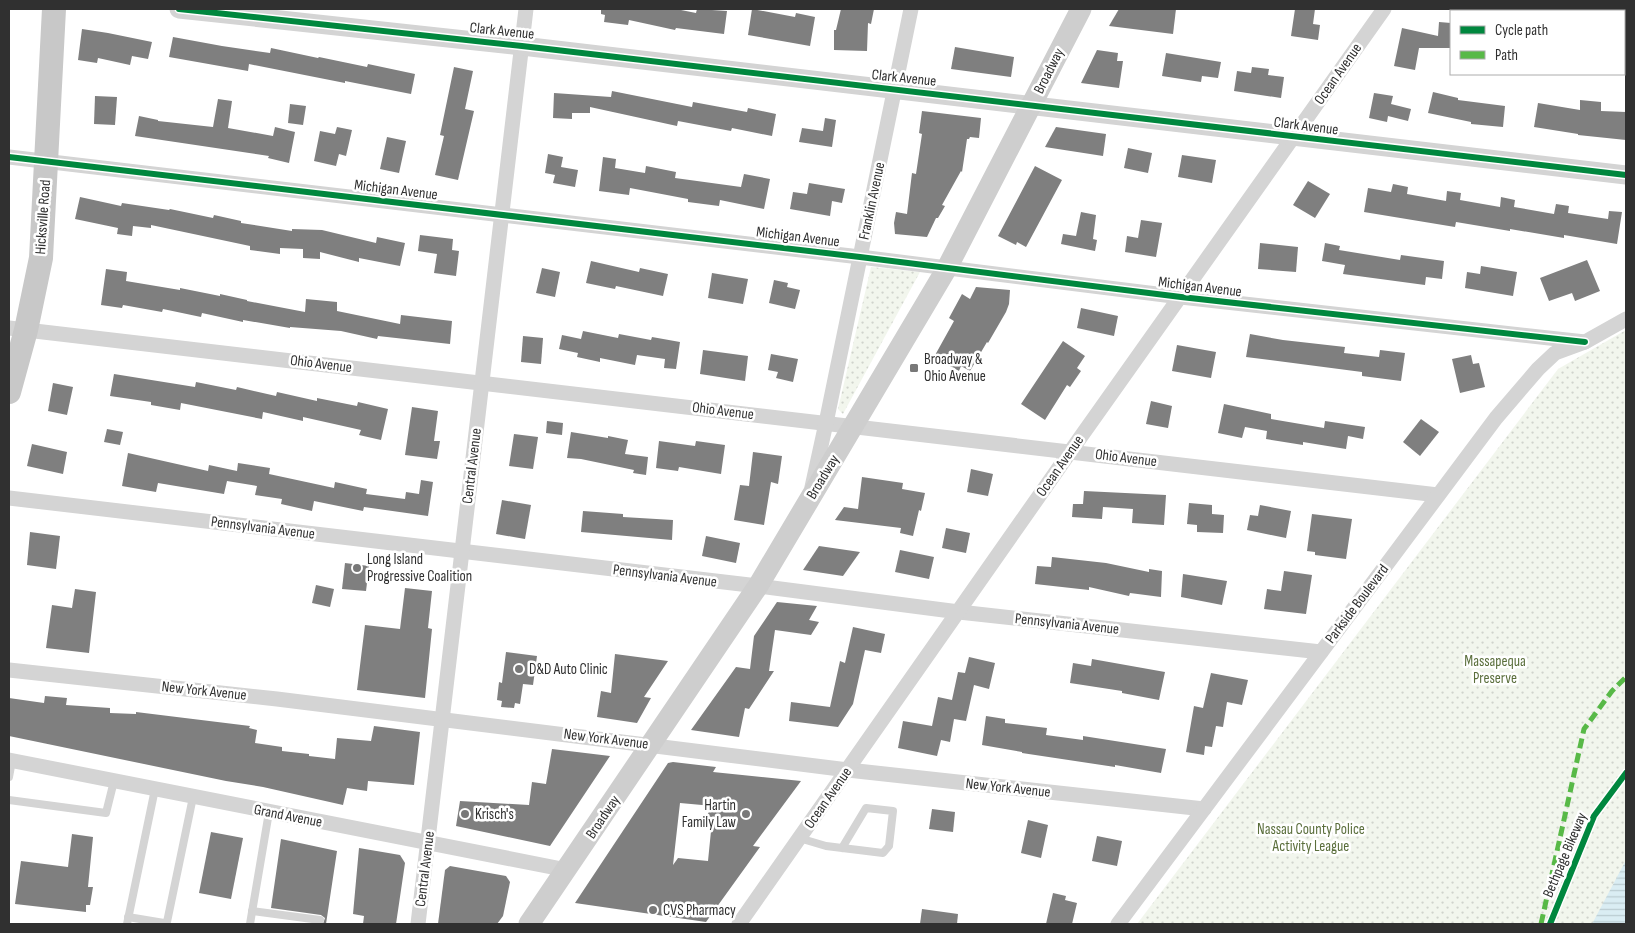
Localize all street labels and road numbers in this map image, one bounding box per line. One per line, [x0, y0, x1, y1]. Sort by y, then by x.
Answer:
street label: Clark Avenue [469, 18, 535, 44]
street label: Ocean Avenue [1310, 40, 1366, 108]
street label: Broadway [1029, 45, 1069, 97]
street label: Clark Avenue [871, 65, 937, 91]
street label: Clark Avenue [1273, 113, 1339, 139]
street label: Franklin Avenue [854, 160, 890, 242]
street label: Michigan Avenue [353, 175, 439, 205]
street label: Hicksville Road [31, 179, 55, 255]
street label: Michigan Avenue [755, 222, 841, 252]
street label: Michigan Avenue [1157, 272, 1243, 302]
street label: Ohio Avenue [289, 351, 353, 377]
street label: Ohio Avenue [691, 398, 755, 424]
street label: Central Avenue [458, 427, 486, 505]
street label: Ocean Avenue [1032, 432, 1088, 500]
street label: Ohio Avenue [1094, 445, 1158, 471]
street label: Broadway [802, 451, 844, 503]
street label: Pennsylvania Avenue [210, 512, 316, 544]
street label: Pennsylvania Avenue [612, 560, 718, 592]
street label: Parkside Boulevard [1321, 561, 1393, 647]
street label: Pennsylvania Avenue [1014, 609, 1120, 639]
street label: New York Avenue [161, 677, 247, 705]
street label: New York Avenue [563, 724, 649, 754]
street label: Ocean Avenue [800, 764, 856, 832]
street label: New York Avenue [965, 774, 1051, 802]
street label: Broadway [582, 791, 625, 842]
street label: Grand Avenue [252, 800, 324, 832]
street label: Bethpage Bikeway [1539, 809, 1592, 900]
street label: Central Avenue [411, 830, 439, 908]

